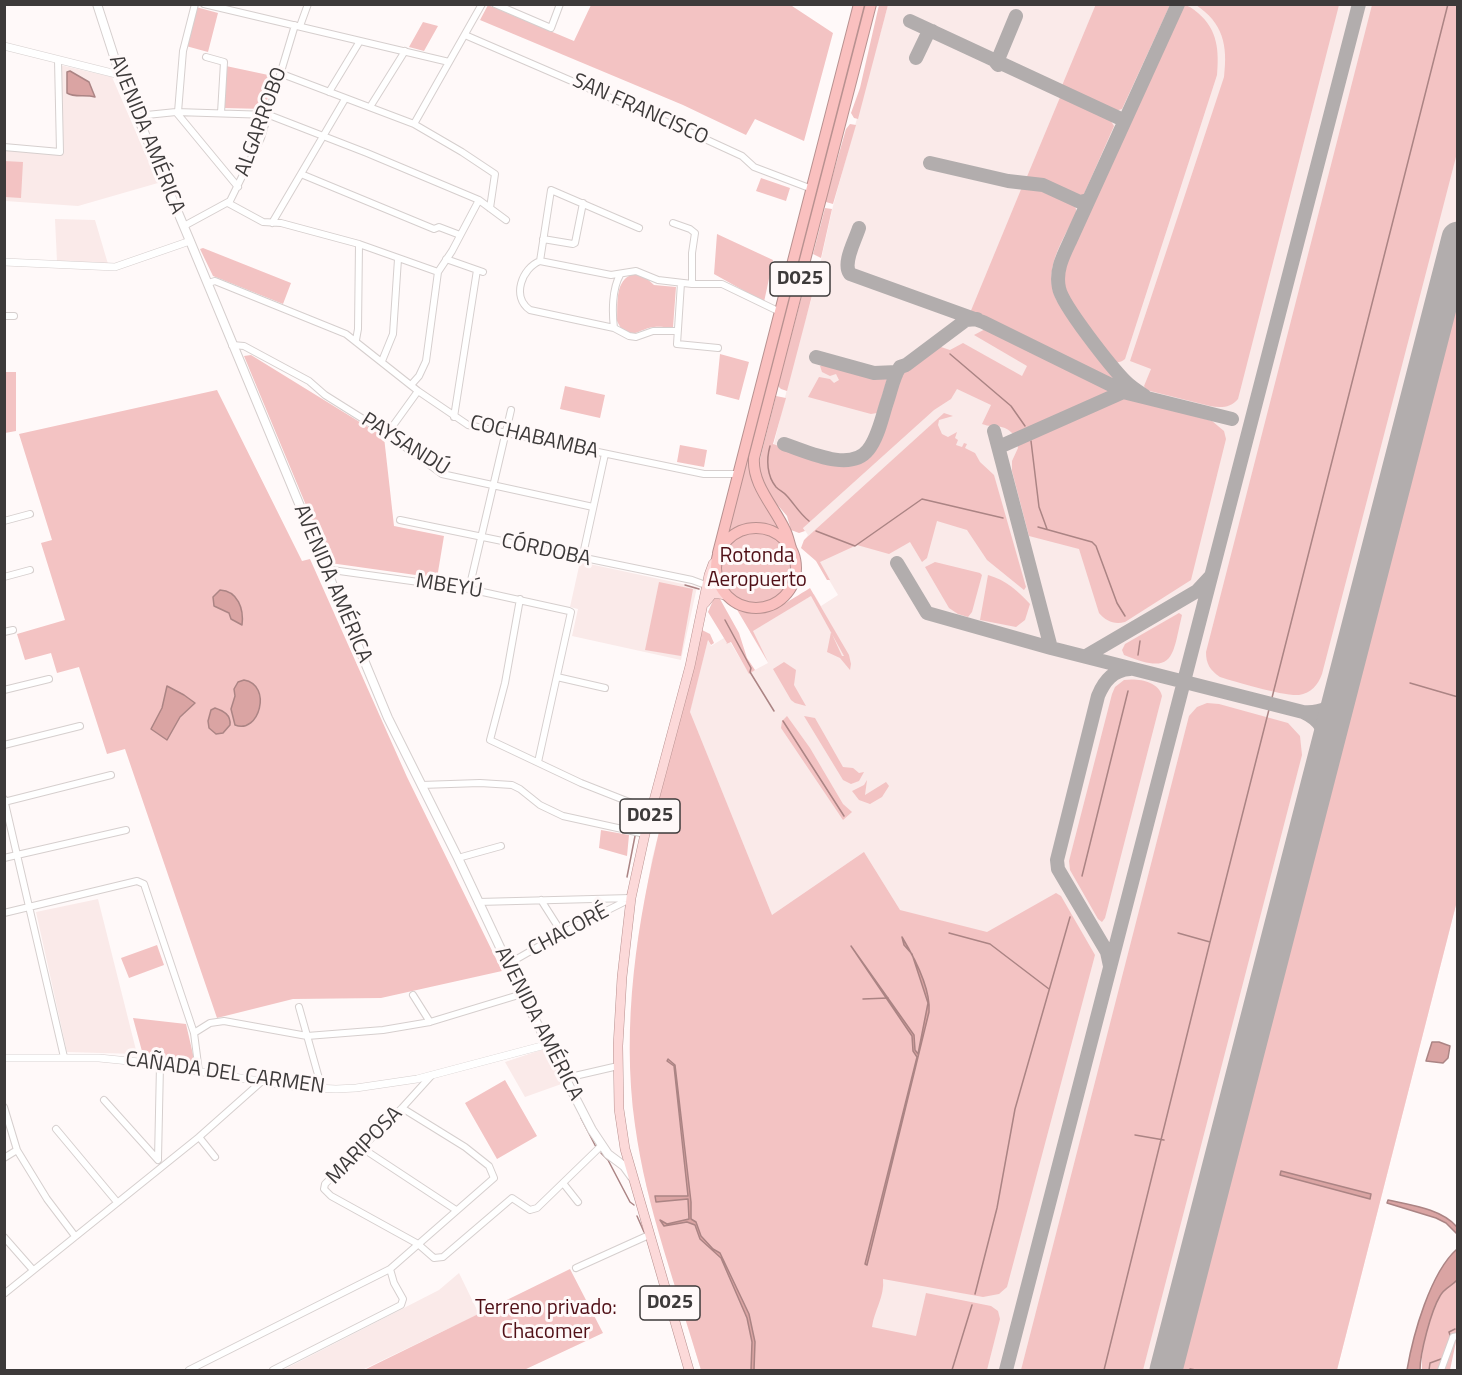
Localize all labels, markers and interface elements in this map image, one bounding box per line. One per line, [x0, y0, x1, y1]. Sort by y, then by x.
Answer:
street label: AVENIDA AMÉRICA [103, 52, 189, 218]
street label: ALGARROBO [231, 64, 293, 180]
street label: SAN FRANCISCO [568, 69, 712, 151]
road number: D025 [770, 262, 830, 296]
street label: PAYSANDÚ [356, 408, 454, 482]
street label: COCHABAMBA [467, 411, 601, 465]
street label: AVENIDA AMÉRICA [287, 501, 377, 667]
street label: CÓRDOBA [499, 529, 593, 573]
park label: Rotonda Aeropuerto [707, 544, 807, 594]
street label: MBEYÚ [414, 569, 484, 605]
road number: D025 [620, 799, 680, 833]
street label: CHACORÉ [524, 899, 614, 963]
street label: AVENIDA AMÉRICA [488, 943, 588, 1105]
street label: CAÑADA DEL CARMEN [124, 1048, 326, 1100]
street label: MARIPOSA [322, 1102, 408, 1190]
road number: D025 [640, 1286, 700, 1320]
park label: Terreno privado: Chacomer [475, 1296, 617, 1346]

